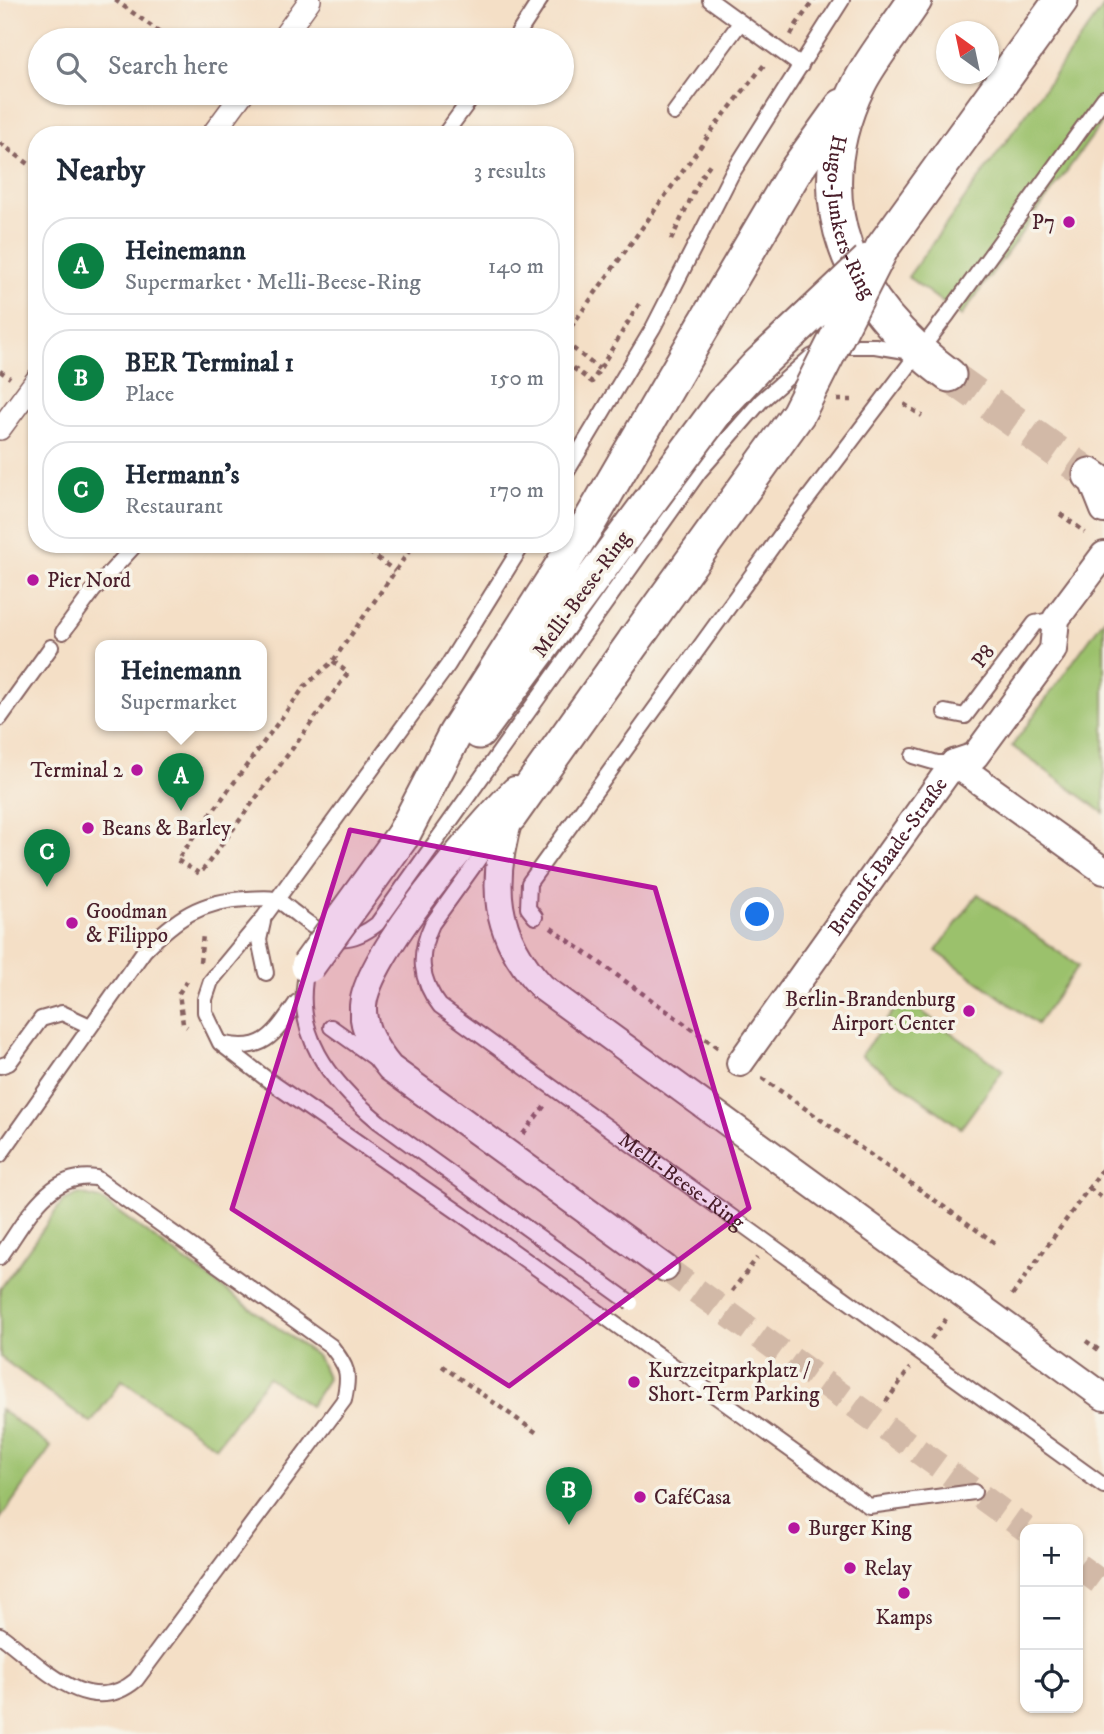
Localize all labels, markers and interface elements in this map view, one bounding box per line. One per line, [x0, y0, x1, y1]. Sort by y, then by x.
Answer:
north arrow [936, 21, 999, 84]
search box [28, 28, 574, 105]
icon: search [52, 48, 90, 86]
text: Search here [108, 50, 228, 83]
street label: Hugo-Junkers-Ring [821, 133, 881, 304]
text: Nearby [56, 153, 145, 190]
text: 3 results [474, 157, 546, 186]
place label: P7 [1032, 210, 1055, 236]
marker: P7 [1061, 214, 1077, 230]
text: Heinemann [125, 235, 246, 268]
text: A [74, 252, 88, 281]
text: 140 m [488, 252, 544, 281]
text: Supermarket · Melli-Beese-Ring [125, 268, 421, 297]
text: BER Terminal 1 [125, 347, 294, 380]
text: B [74, 364, 88, 393]
text: 150 m [490, 364, 544, 393]
text: Place [125, 380, 174, 409]
text: Hermann's [125, 459, 239, 492]
text: C [73, 476, 89, 505]
text: 170 m [489, 476, 544, 505]
text: Restaurant [125, 492, 223, 521]
street label: Melli-Beese-Ring [527, 526, 637, 663]
place label: Pier Nord [47, 568, 131, 594]
marker: Pier Nord [25, 572, 41, 588]
popup [95, 640, 267, 731]
street label: P8 [967, 640, 1001, 673]
text: Heinemann [121, 655, 241, 688]
text: Supermarket [121, 688, 237, 717]
pin: A [158, 753, 204, 811]
place label: Terminal 2 [30, 758, 124, 784]
marker: Terminal 2 [129, 762, 145, 778]
street label: Brunolf-Baade-Straße [823, 772, 954, 941]
place label: Beans & Barley [102, 816, 232, 842]
marker: Beans & Barley [80, 820, 96, 836]
pin: C [24, 829, 70, 887]
your location [740, 897, 774, 931]
place label: Goodman & Filippo [86, 899, 168, 949]
marker: Goodman & Filippo [64, 915, 80, 931]
place label: Berlin-Brandenburg Airport Center [785, 987, 956, 1037]
marker: Berlin-Brandenburg Airport Center [961, 1003, 977, 1019]
street label: Melli-Beese-Ring [613, 1127, 750, 1236]
place label: Kurzzeitparkplatz / Short-Term Parking [648, 1358, 820, 1408]
marker: Kurzzeitparkplatz / Short-Term Parking [626, 1374, 642, 1390]
pin: B [546, 1467, 592, 1525]
place label: CaféCasa [654, 1485, 731, 1511]
marker: CaféCasa [632, 1489, 648, 1505]
place label: Burger King [808, 1516, 913, 1542]
marker: Burger King [786, 1520, 802, 1536]
map controls [1020, 1524, 1083, 1713]
button: + [1020, 1524, 1083, 1587]
place label: Relay [864, 1556, 913, 1582]
marker: Relay [842, 1560, 858, 1576]
marker: Kamps [896, 1585, 912, 1601]
button: − [1020, 1587, 1083, 1650]
place label: Kamps [875, 1605, 933, 1631]
button: locate [1020, 1650, 1083, 1713]

